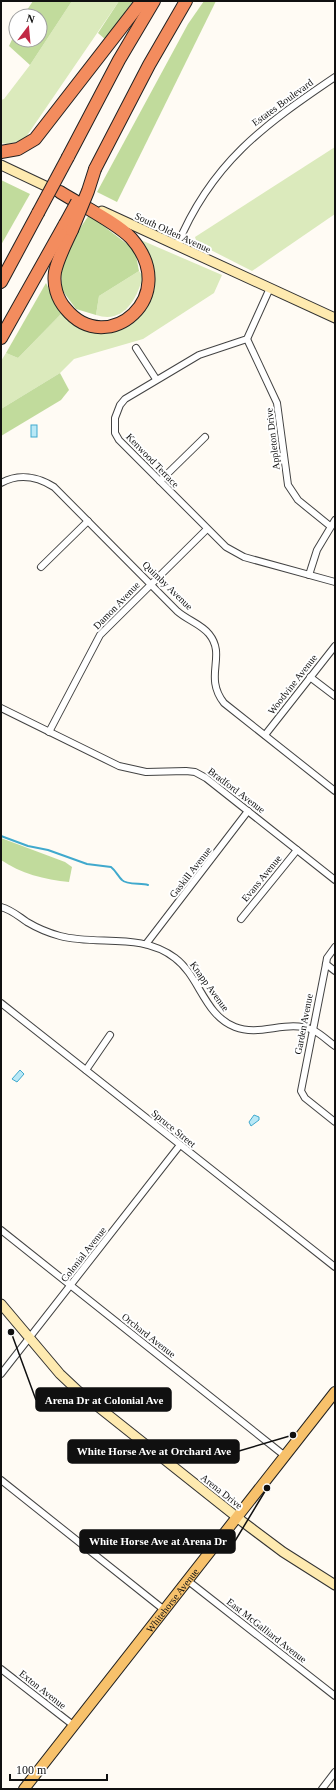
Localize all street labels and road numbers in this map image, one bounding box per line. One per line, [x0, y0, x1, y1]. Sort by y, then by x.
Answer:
street label: Estates Boulevard [250, 77, 315, 128]
street label: South Olden Avenue [133, 210, 213, 255]
street label: Appleton Drive [263, 407, 282, 471]
street label: Kenwood Terrace [124, 431, 182, 490]
street label: Quimby Avenue [140, 559, 195, 612]
street label: Damon Avenue [91, 579, 142, 631]
street label: Woodvine Avenue [266, 652, 320, 717]
street label: Bradford Avenue [206, 765, 268, 816]
street label: Gaskill Avenue [167, 844, 214, 900]
street label: Evans Avenue [239, 852, 284, 904]
street label: Knapp Avenue [188, 959, 232, 1014]
street label: Garden Avenue [292, 992, 315, 1055]
street label: Spruce Street [149, 1107, 198, 1150]
street label: Colonial Avenue [59, 1224, 109, 1284]
street label: Orchard Avenue [120, 1311, 178, 1360]
street label: Arena Drive [199, 1472, 245, 1511]
street label: Whitehorse Avenue [144, 1566, 201, 1635]
street label: East McGalliard Avenue [225, 1596, 309, 1665]
street label: Exton Avenue [17, 1668, 69, 1711]

